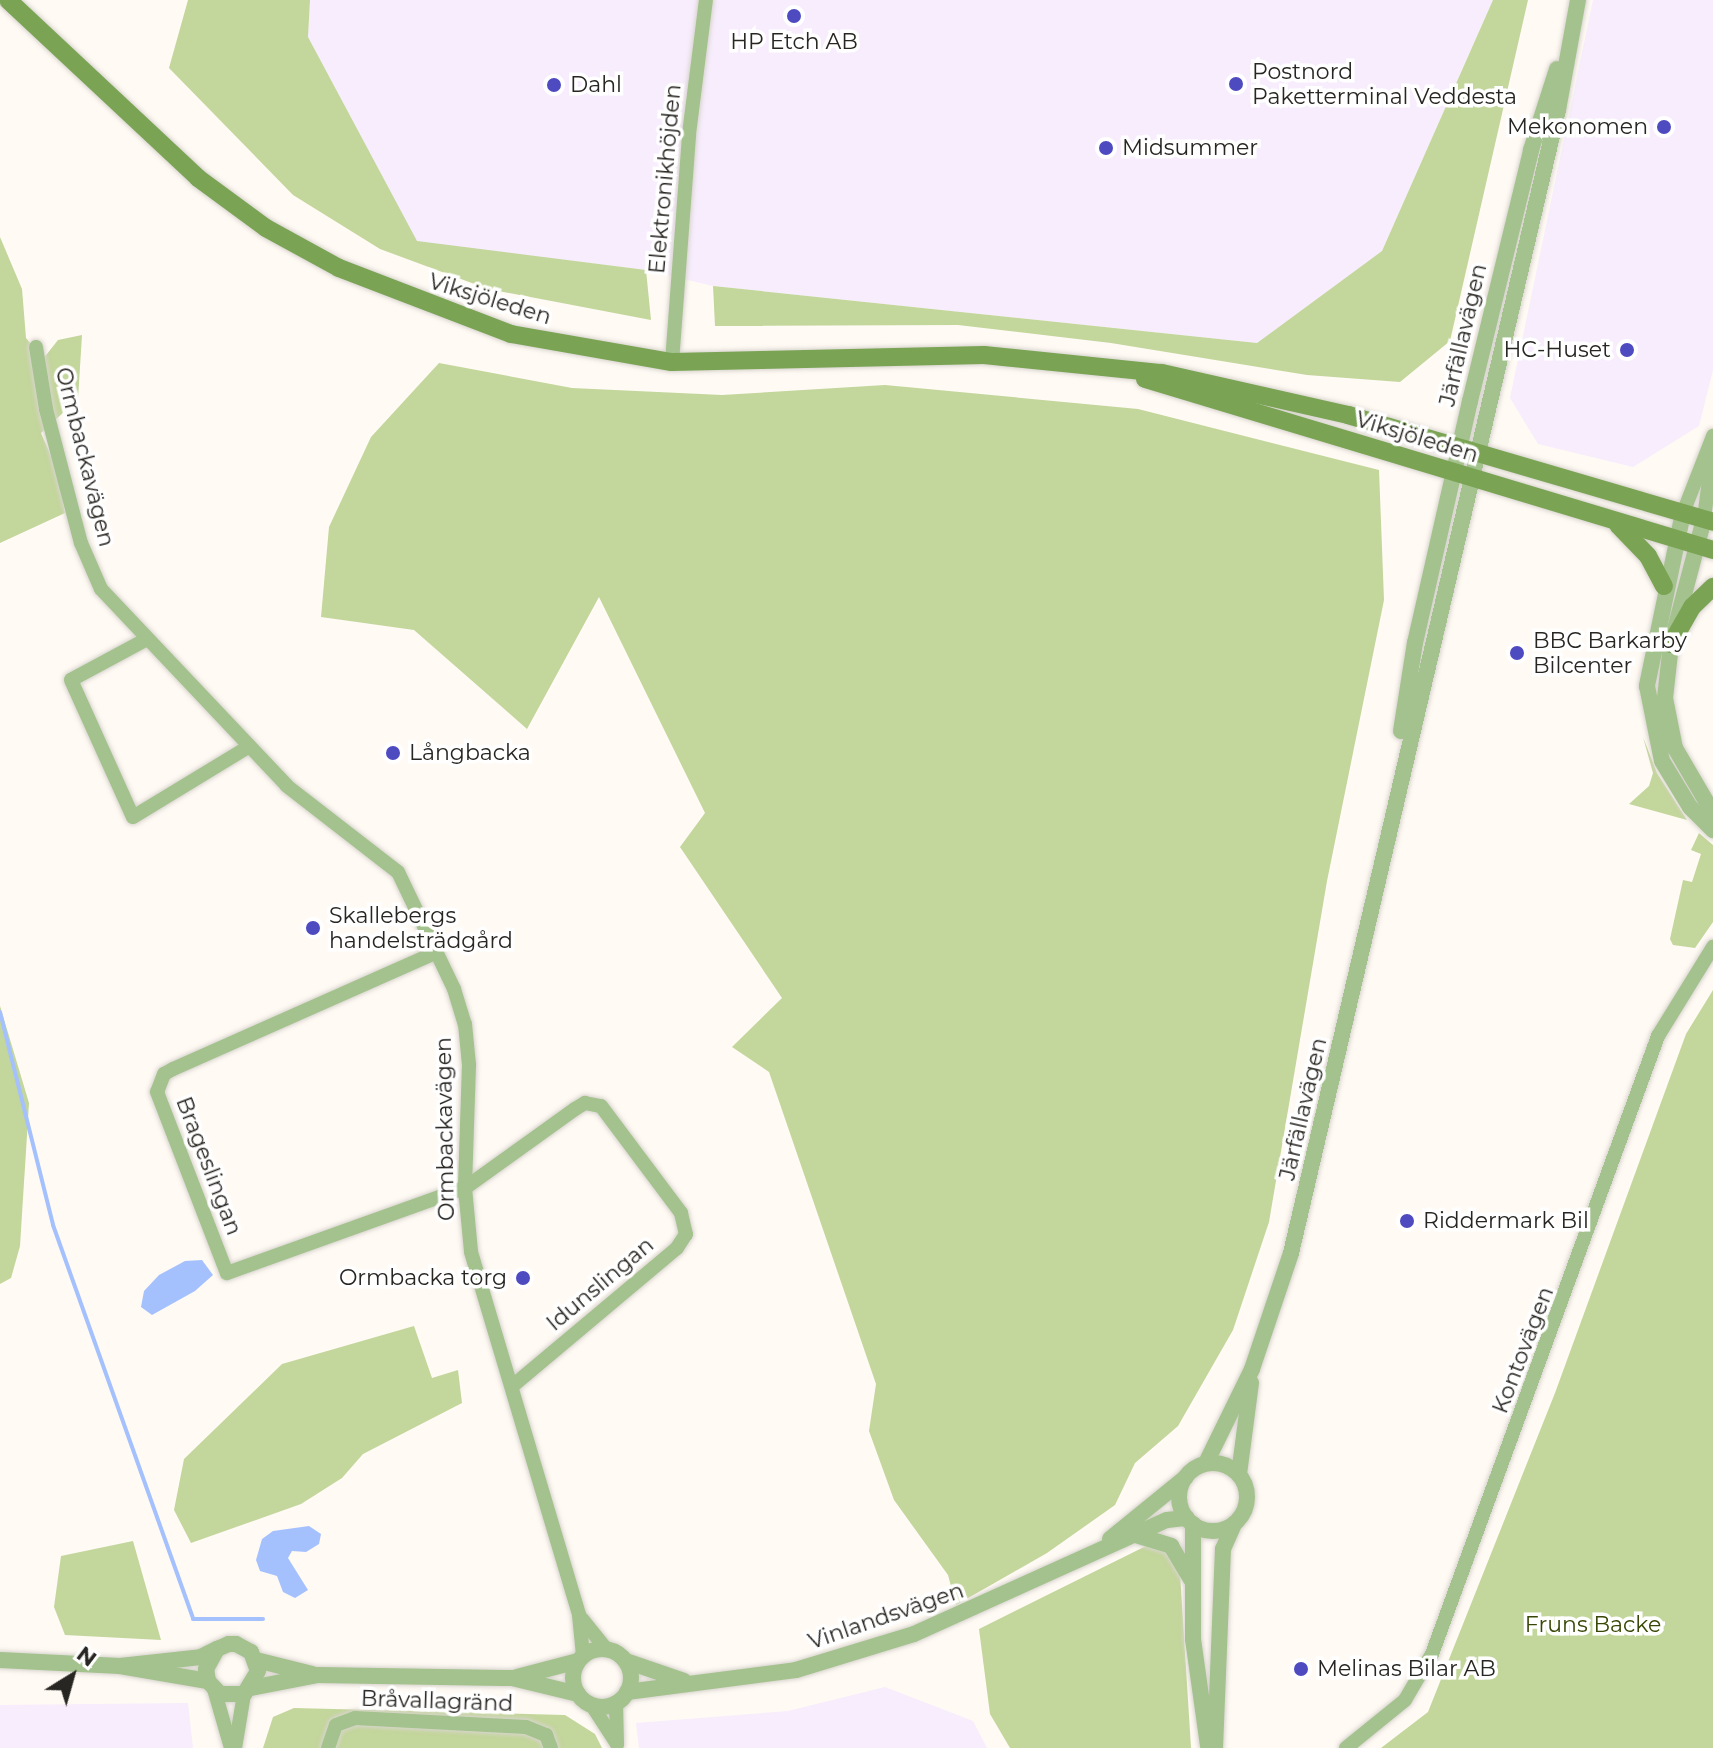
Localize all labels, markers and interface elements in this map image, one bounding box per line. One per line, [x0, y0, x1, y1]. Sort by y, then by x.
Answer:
marker: HP Etch AB [785, 7, 803, 25]
place label: HP Etch AB [730, 29, 858, 55]
place label: Postnord Paketterminal Veddesta [1252, 58, 1517, 110]
place label: Dahl [570, 72, 622, 98]
marker: Postnord Paketterminal Veddesta [1227, 75, 1245, 93]
marker: Dahl [545, 76, 563, 94]
street label: Elektronikhöjden [644, 83, 686, 275]
place label: Mekonomen [1507, 114, 1648, 140]
marker: Mekonomen [1655, 118, 1673, 136]
place label: Midsummer [1122, 135, 1258, 161]
marker: Midsummer [1097, 139, 1115, 157]
street label: Järfällavägen [1434, 261, 1492, 409]
street label: Viksjöleden [426, 268, 554, 330]
place label: HC-Huset [1503, 337, 1611, 363]
marker: HC-Huset [1618, 341, 1636, 359]
street label: Ormbackavägen [50, 365, 120, 549]
street label: Viksjöleden [1353, 406, 1481, 468]
place label: BBC Barkarby Bilcenter [1533, 627, 1687, 678]
marker: BBC Barkarby Bilcenter [1508, 644, 1526, 662]
place label: Långbacka [409, 740, 531, 766]
marker: Långbacka [384, 744, 402, 762]
place label: Skallebergs handelsträdgård [329, 902, 513, 954]
marker: Skallebergs handelsträdgård [304, 919, 322, 937]
street label: Järfällavägen [1274, 1035, 1332, 1183]
street label: Ormbackavägen [430, 1037, 460, 1221]
street label: Brageslingan [170, 1093, 248, 1239]
place label: Riddermark Bil [1423, 1208, 1589, 1234]
marker: Riddermark Bil [1398, 1212, 1416, 1230]
street label: Idunslingan [541, 1232, 659, 1336]
place label: Ormbacka torg [339, 1265, 507, 1291]
marker: Ormbacka torg [514, 1269, 532, 1287]
street label: Kontovägen [1487, 1283, 1559, 1417]
street label: Vinlandsvägen [805, 1577, 967, 1655]
park label: Fruns Backe [1525, 1612, 1661, 1638]
north arrow [32, 1636, 112, 1716]
text: N [72, 1640, 102, 1673]
place label: Melinas Bilar AB [1317, 1656, 1496, 1682]
marker: Melinas Bilar AB [1292, 1660, 1310, 1678]
street label: Bråvallagränd [360, 1685, 514, 1717]

